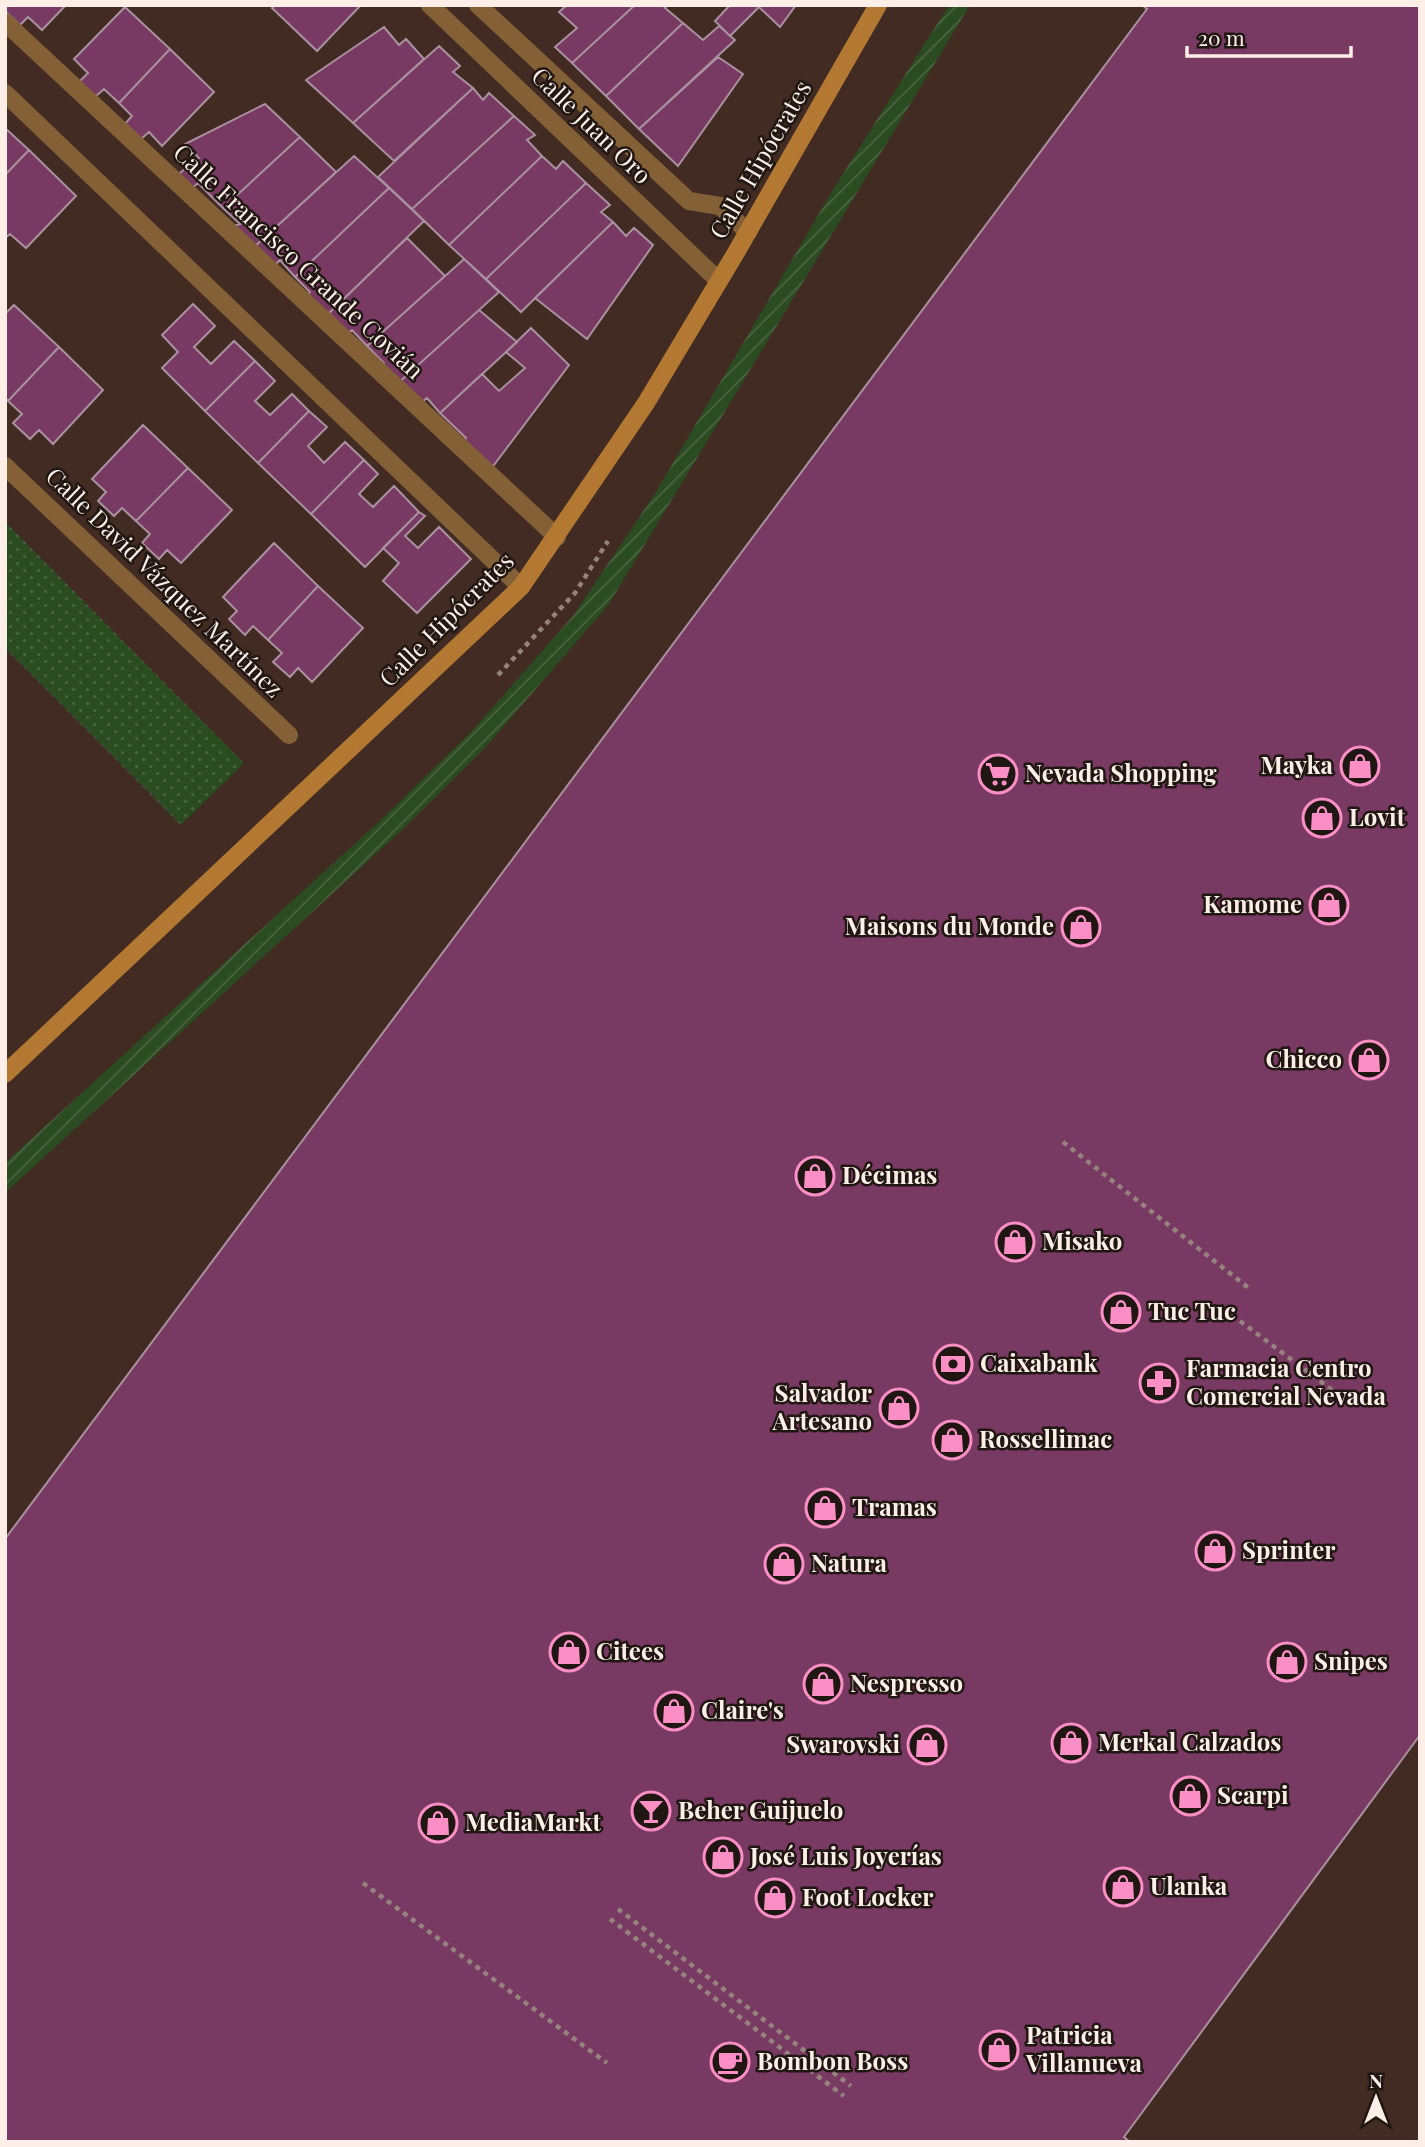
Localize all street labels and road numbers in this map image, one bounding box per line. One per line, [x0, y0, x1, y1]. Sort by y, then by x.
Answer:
street label: Calle Juan Oro [526, 59, 659, 190]
street label: Calle Hipócrates [701, 74, 818, 244]
street label: Calle Francisco Grande Covián [167, 136, 431, 385]
street label: Calle David Vázquez Martínez [40, 460, 291, 703]
street label: Calle Hipócrates [371, 544, 520, 693]

